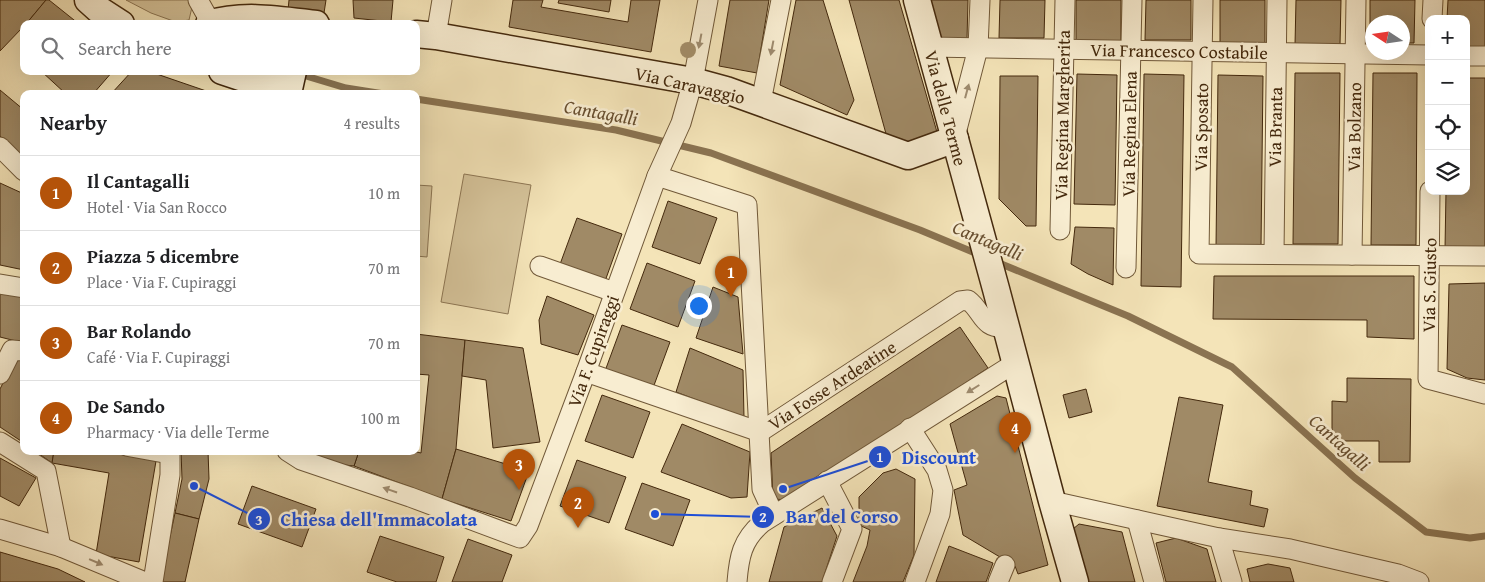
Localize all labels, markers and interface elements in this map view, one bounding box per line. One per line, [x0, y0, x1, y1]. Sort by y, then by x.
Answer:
north arrow [1365, 15, 1410, 60]
map controls [1425, 15, 1470, 195]
button: + [1425, 15, 1470, 60]
search box [20, 20, 420, 75]
street label: Via Regina Margherita [1047, 29, 1077, 200]
one-way arrow [696, 33, 704, 49]
icon: search [38, 34, 66, 62]
text: Search here [78, 34, 172, 62]
street label: Via Francesco Costabile [1090, 36, 1268, 66]
one-way arrow [767, 40, 775, 56]
street label: Via delle Terme [918, 47, 974, 169]
street label: Via Caravaggio [632, 59, 748, 111]
button: − [1425, 60, 1470, 105]
street label: Via Regina Elena [1114, 70, 1144, 197]
street label: Via Bolzano [1340, 82, 1368, 172]
street label: Via Sposato [1187, 83, 1215, 171]
one-way arrow [963, 84, 971, 99]
street label: Via Branta [1261, 86, 1289, 167]
water label: Cantagalli [562, 92, 640, 132]
button: locate [1425, 105, 1470, 150]
text: Nearby [40, 107, 107, 138]
text: 4 results [343, 111, 400, 135]
button: layers [1425, 150, 1470, 195]
text: Il Cantagalli [87, 167, 190, 195]
text: 1 [52, 181, 60, 205]
text: 10 m [368, 181, 400, 205]
text: Hotel · Via San Rocco [87, 195, 227, 219]
water label: Cantagalli [948, 213, 1028, 267]
street label: Via S. Giusto [1415, 238, 1443, 332]
text: Piazza 5 dicembre [87, 242, 239, 270]
text: 2 [52, 256, 60, 280]
text: 70 m [368, 256, 400, 280]
pin: 1 [715, 256, 747, 297]
text: Place · Via F. Cupiraggi [87, 270, 237, 294]
street label: Via F. Cupiraggi [560, 291, 626, 411]
your location [686, 293, 712, 319]
text: Bar Rolando [87, 317, 191, 345]
text: 3 [52, 331, 60, 355]
text: 70 m [368, 331, 400, 355]
street label: Via Fosse Ardeatine [763, 333, 901, 437]
text: Café · Via F. Cupiraggi [87, 345, 230, 369]
one-way arrow [967, 384, 980, 393]
text: De Sando [87, 392, 165, 420]
text: 4 [52, 406, 60, 430]
text: 100 m [360, 406, 400, 430]
water label: Cantagalli [1303, 407, 1377, 477]
pin: 4 [999, 412, 1031, 453]
text: Pharmacy · Via delle Terme [87, 420, 269, 444]
callout: Discount [867, 440, 987, 474]
text: Discount [902, 443, 977, 471]
text: 1 [876, 446, 884, 467]
pin: 3 [503, 449, 535, 490]
one-way arrow [382, 486, 397, 494]
pin: 2 [562, 487, 594, 528]
callout: Bar del Corso [751, 500, 908, 534]
callout: Chiesa dell'Immacolata [246, 502, 488, 536]
text: Bar del Corso [786, 502, 898, 530]
text: Chiesa dell'Immacolata [281, 505, 478, 533]
text: 2 [759, 506, 767, 527]
text: 3 [255, 509, 263, 530]
one-way arrow [89, 558, 103, 566]

